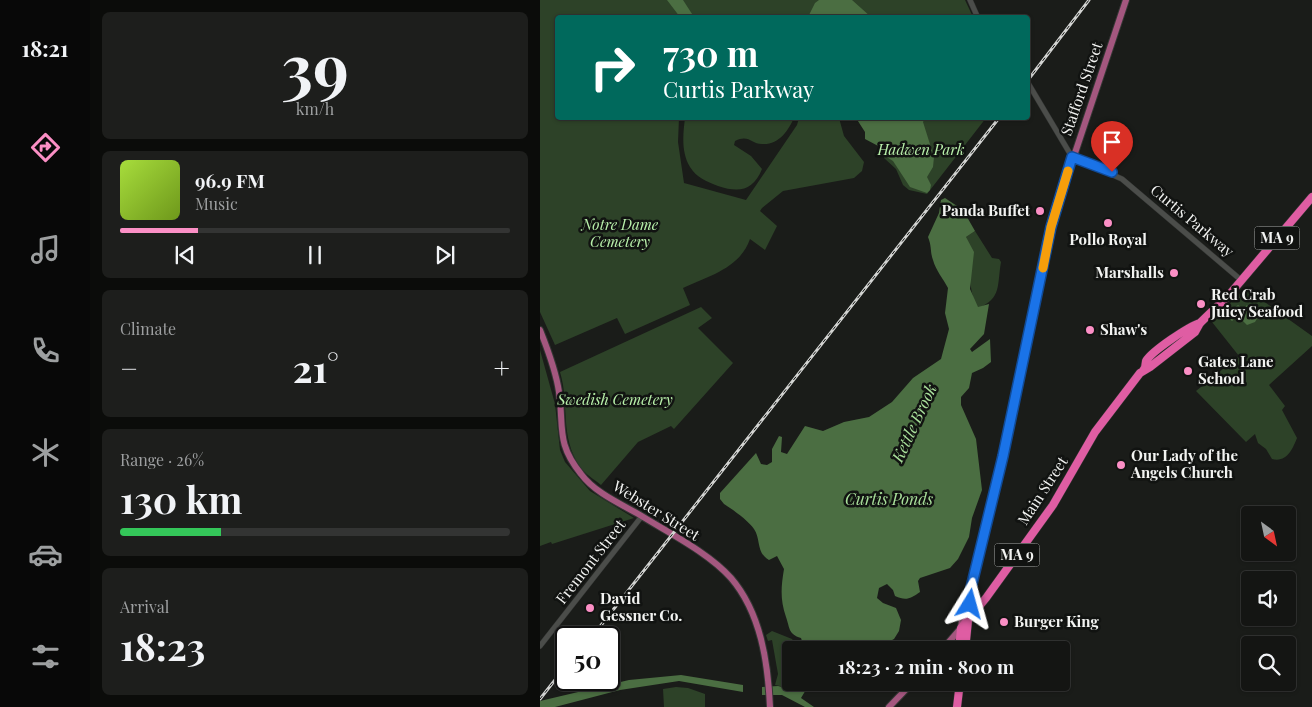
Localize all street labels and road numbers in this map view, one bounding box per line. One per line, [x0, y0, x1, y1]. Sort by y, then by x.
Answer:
street label: Stafford Street [1056, 39, 1107, 138]
street label: Curtis Parkway [1147, 179, 1239, 261]
road number: MA 9 [1254, 227, 1300, 250]
street label: Main Street [1013, 452, 1072, 529]
street label: Webster Street [609, 475, 704, 545]
street label: Fremont Street [551, 514, 630, 608]
road number: MA 9 [994, 544, 1040, 566]

